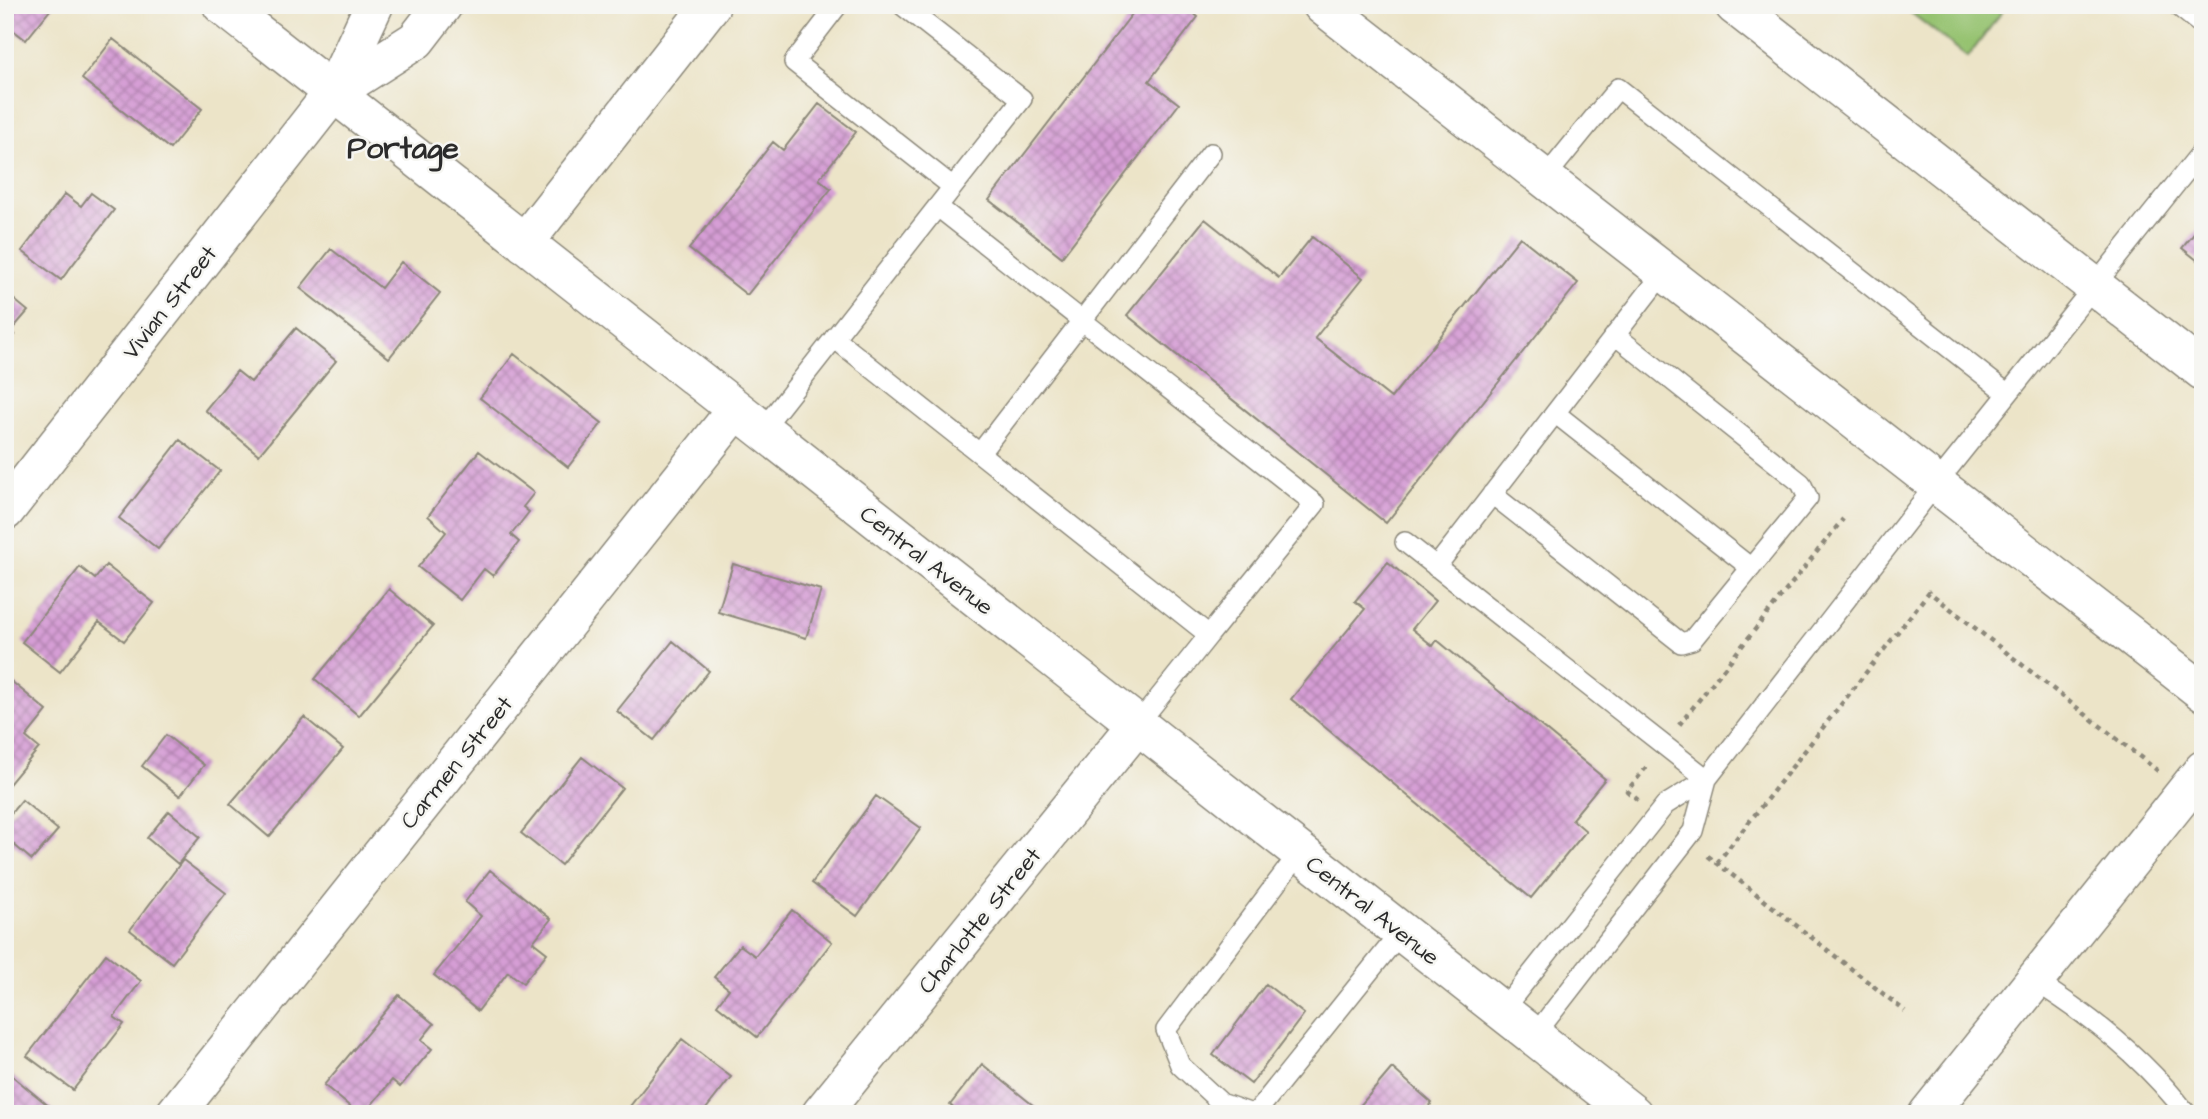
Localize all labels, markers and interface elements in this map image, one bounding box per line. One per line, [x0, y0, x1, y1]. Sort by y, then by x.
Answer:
district label: Portage [347, 128, 459, 172]
street label: Vivian Street [115, 238, 225, 366]
street label: Central Avenue [853, 498, 1000, 623]
street label: Carmen Street [393, 689, 521, 836]
street label: Charlotte Street [911, 840, 1049, 1001]
street label: Central Avenue [1299, 848, 1446, 973]

